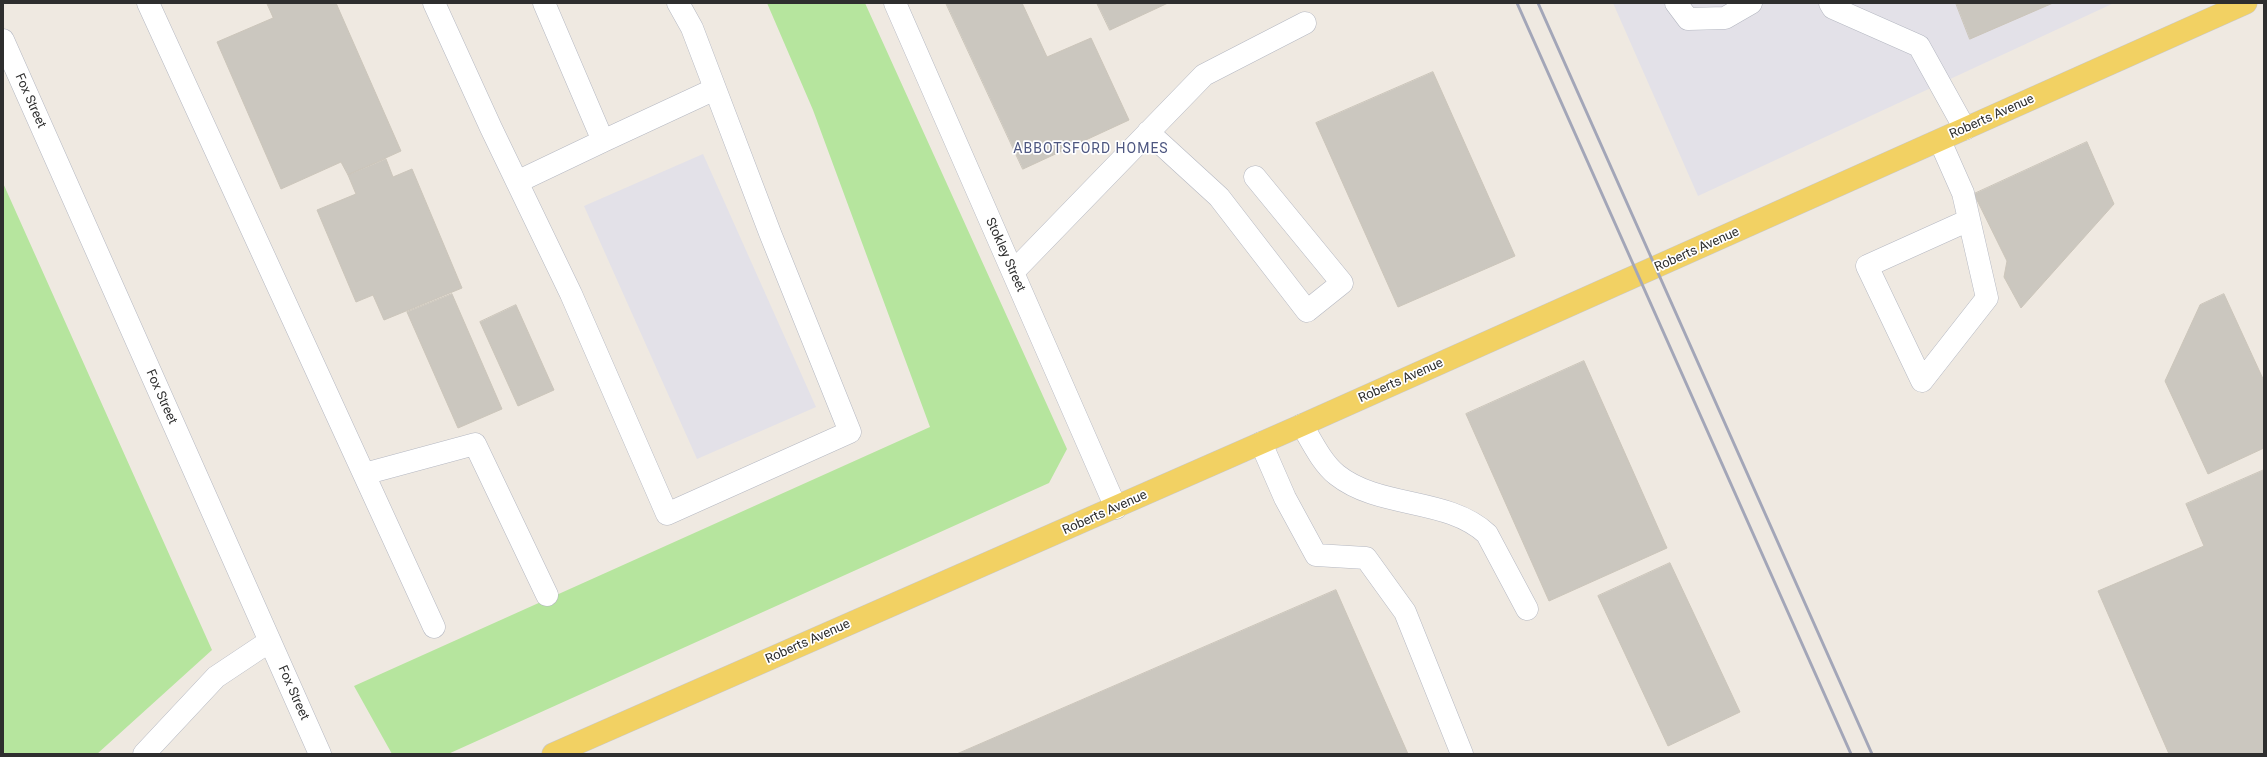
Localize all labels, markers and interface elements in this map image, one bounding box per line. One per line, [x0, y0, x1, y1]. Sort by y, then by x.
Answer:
street label: Fox Street [11, 71, 49, 131]
street label: Roberts Avenue [1947, 91, 2037, 143]
district label: ABBOTSFORD HOMES [1013, 141, 1169, 157]
street label: Stokley Street [982, 216, 1028, 294]
street label: Roberts Avenue [1652, 224, 1742, 276]
street label: Roberts Avenue [1356, 355, 1446, 407]
street label: Fox Street [142, 367, 180, 427]
street label: Roberts Avenue [1060, 487, 1150, 539]
street label: Roberts Avenue [763, 616, 853, 668]
street label: Fox Street [274, 663, 312, 723]

